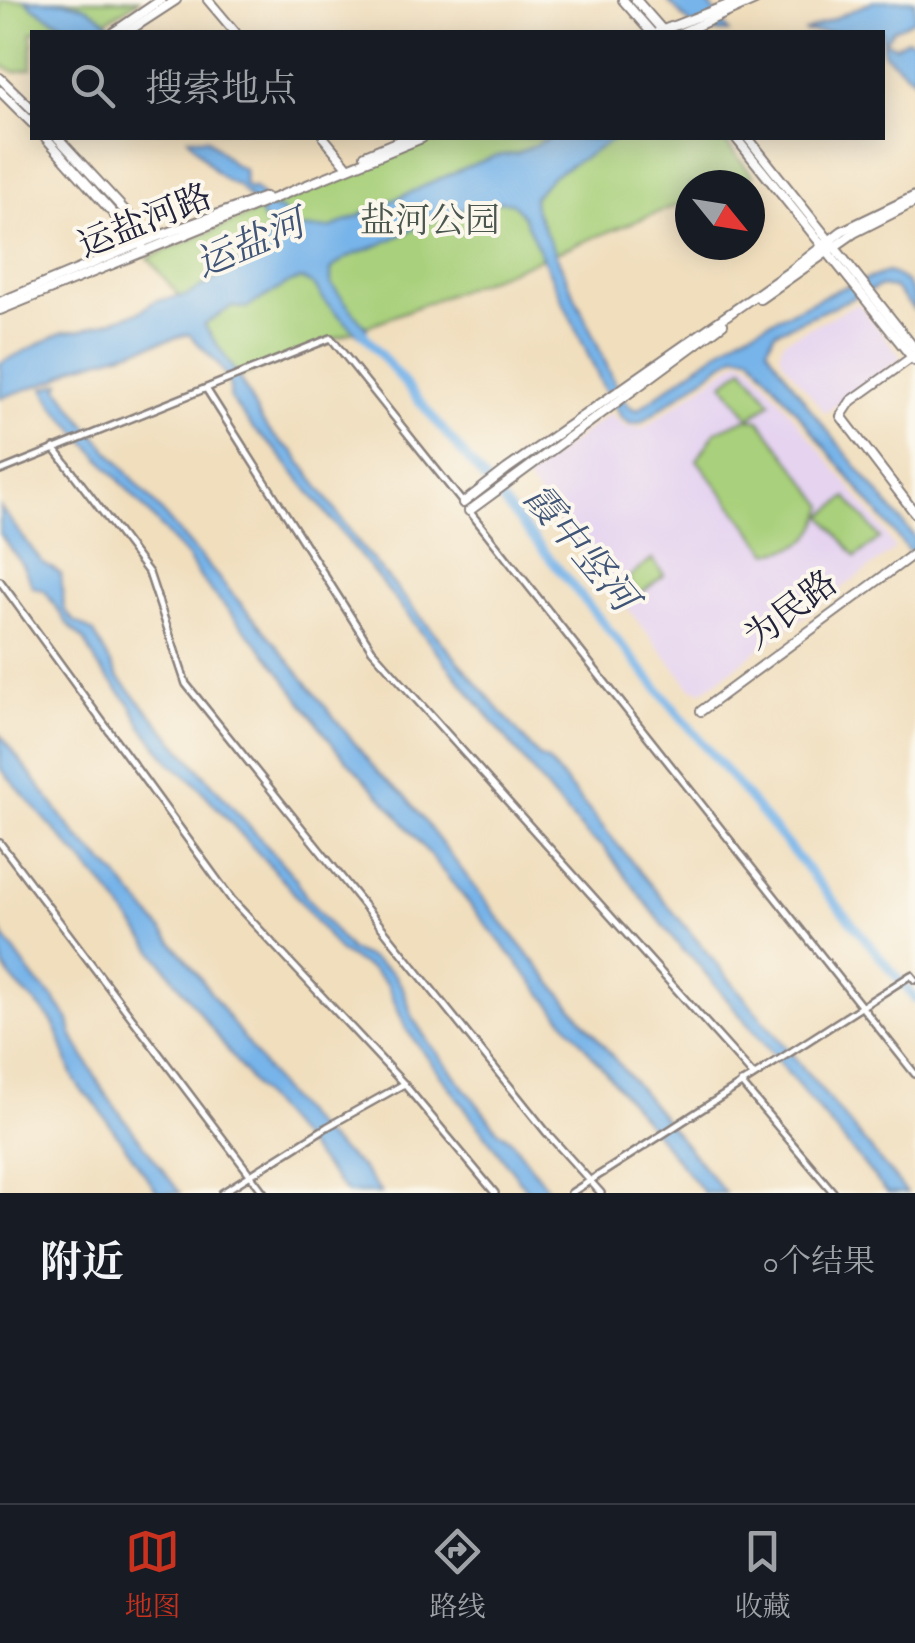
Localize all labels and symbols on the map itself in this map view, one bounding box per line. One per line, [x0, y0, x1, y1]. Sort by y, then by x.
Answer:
north arrow [675, 170, 765, 260]
street label: 运盐河路 [72, 174, 218, 268]
water label: 运盐河 [188, 197, 317, 288]
park label: 盐河公园 [360, 199, 500, 243]
water label: 霞中竖河 [513, 474, 651, 626]
street label: 为民路 [736, 561, 846, 659]

